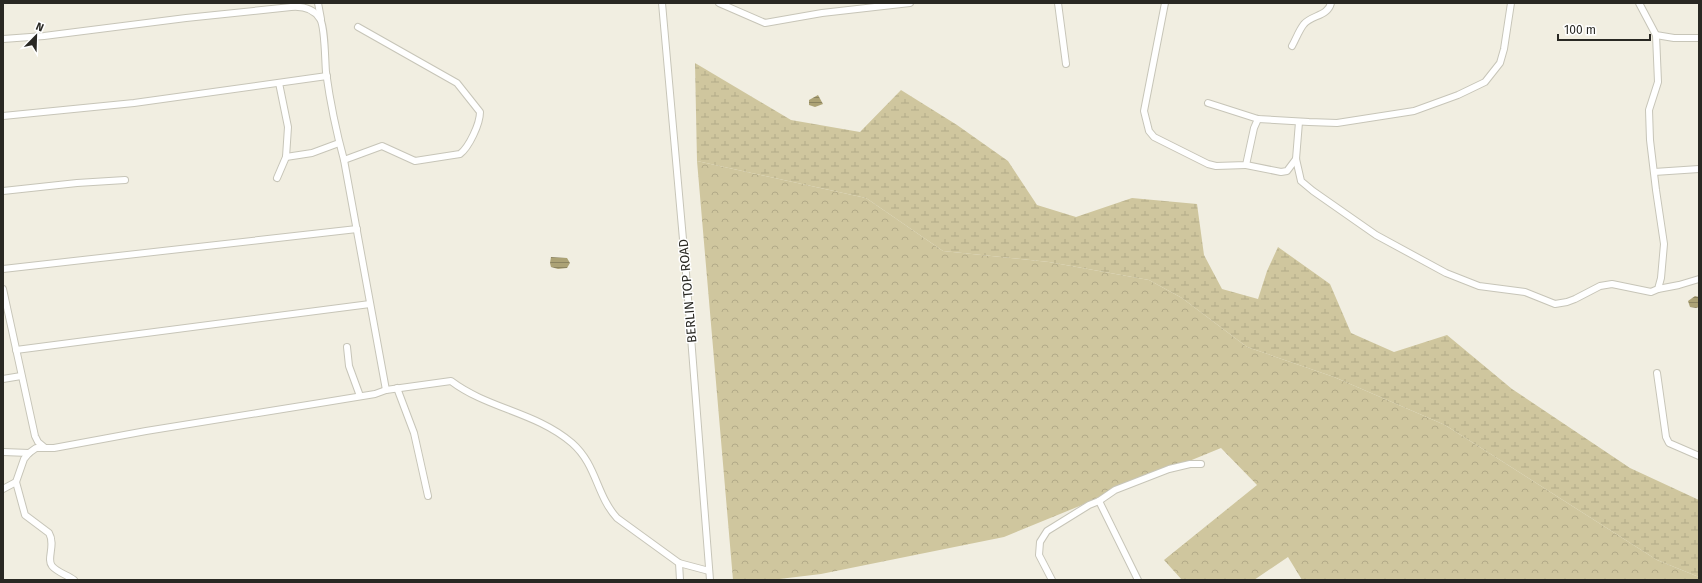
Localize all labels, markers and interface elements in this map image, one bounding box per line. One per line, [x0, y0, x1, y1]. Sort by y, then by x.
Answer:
north arrow [16, 16, 56, 56]
scale bar [1558, 16, 1650, 42]
text: N [34, 20, 46, 35]
text: 100 m [1564, 23, 1596, 37]
street label: BERLIN TOP ROAD [675, 238, 700, 343]

